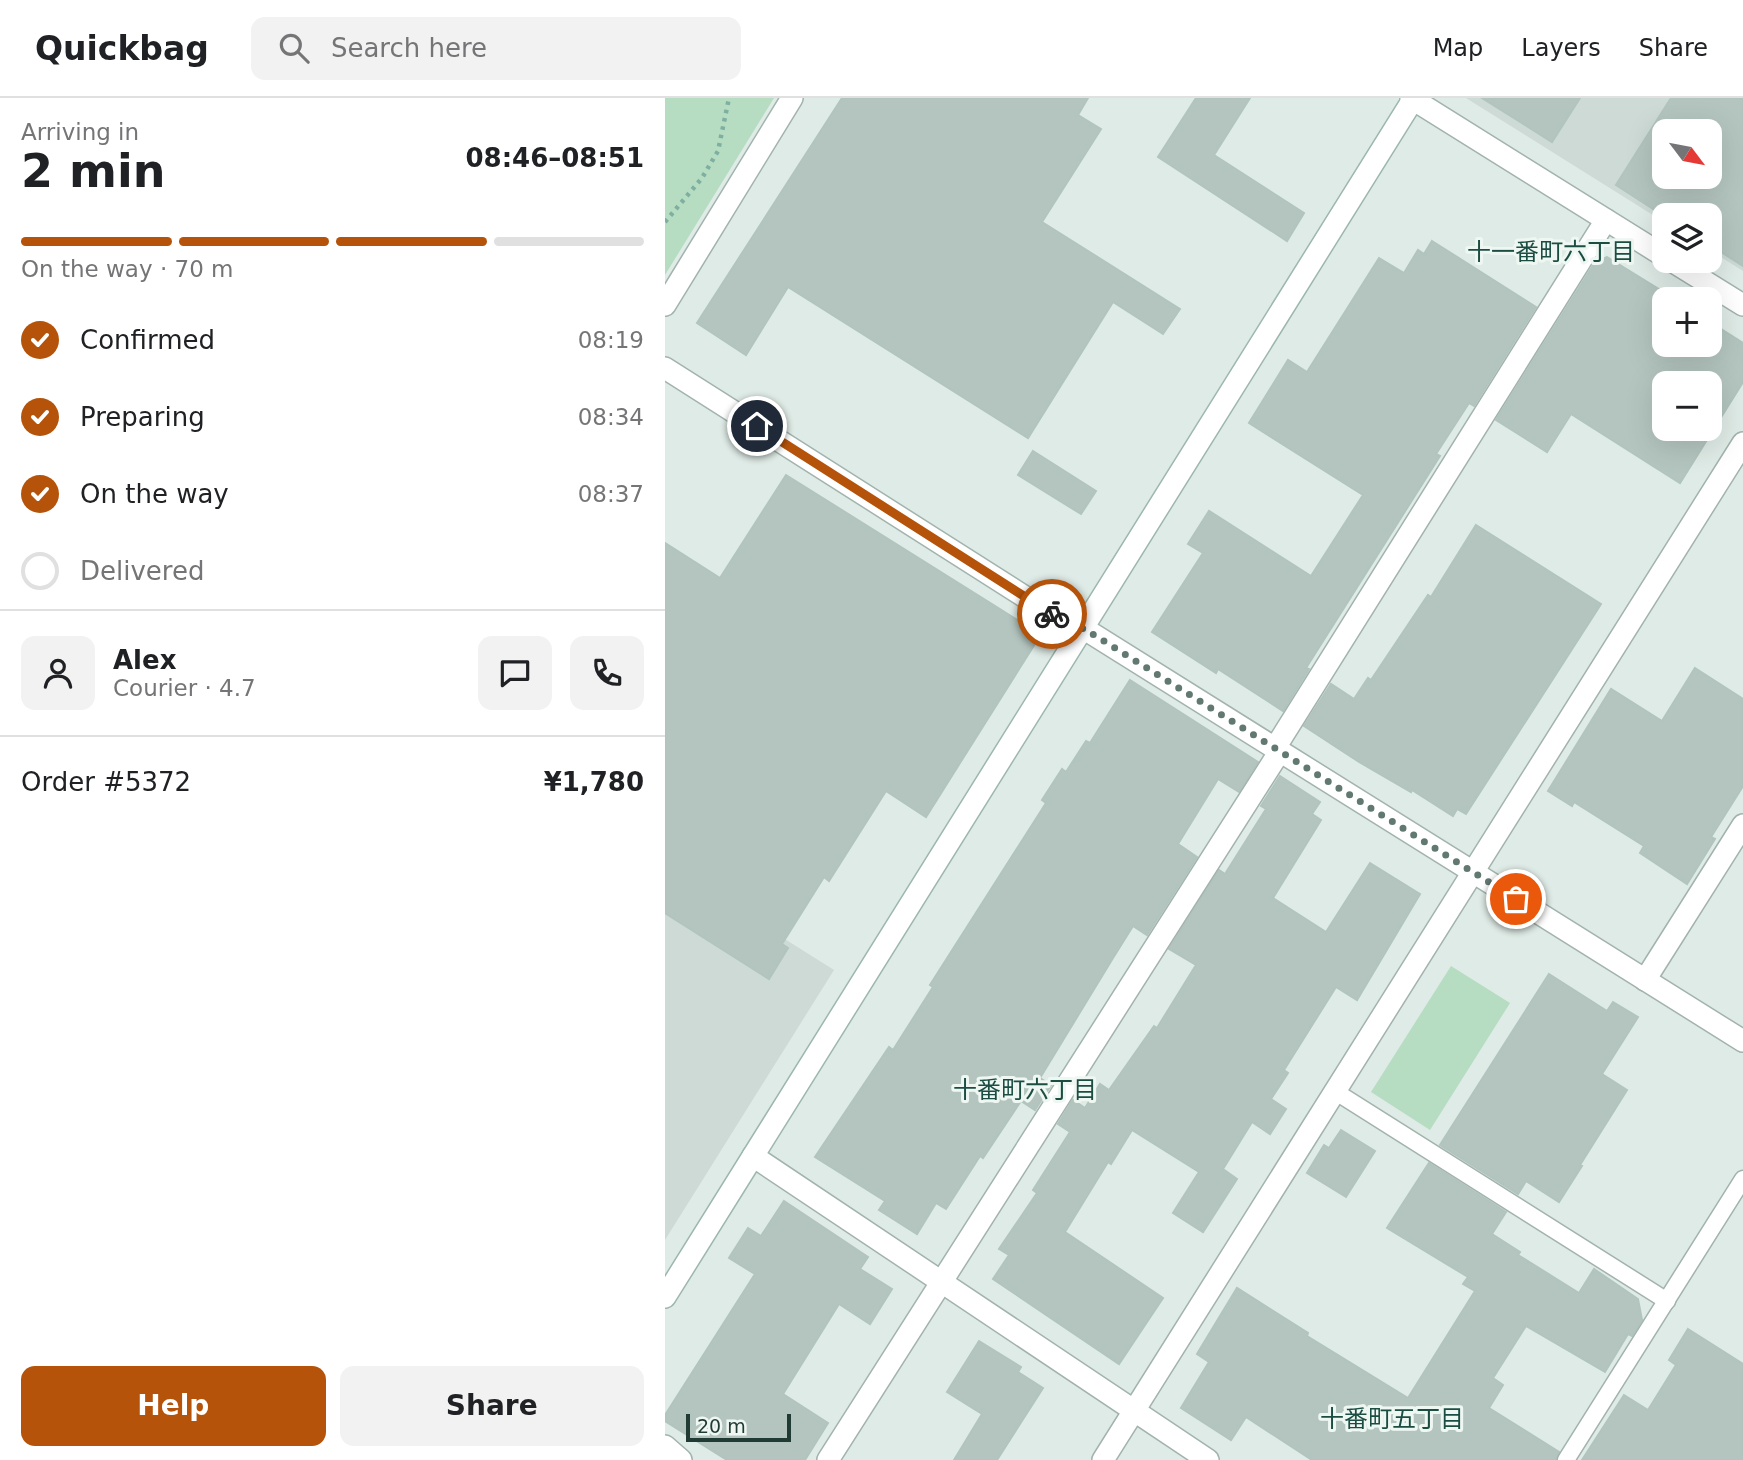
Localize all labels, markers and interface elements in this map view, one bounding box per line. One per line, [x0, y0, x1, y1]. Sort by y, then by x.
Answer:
search box [251, 17, 741, 80]
text: Quickbag [35, 29, 209, 68]
icon: search [275, 29, 313, 67]
text: Search here [331, 33, 487, 63]
text: Map [1433, 34, 1483, 62]
text: Layers [1521, 34, 1601, 62]
text: Share [1639, 34, 1708, 62]
text: Arriving in [21, 119, 139, 145]
north arrow [1652, 119, 1722, 189]
map controls [1652, 119, 1722, 441]
text: 08:46–08:51 [465, 143, 644, 173]
text: 2 min [21, 144, 165, 198]
button: layers [1652, 203, 1722, 273]
district label: 十一番町六丁目 [1467, 238, 1635, 266]
text: On the way · 70 m [21, 256, 233, 282]
button: + [1652, 287, 1722, 357]
icon: check [21, 321, 59, 359]
text: Confirmed [80, 325, 215, 355]
text: 08:19 [578, 327, 644, 353]
button: − [1652, 371, 1722, 441]
pin [727, 396, 787, 456]
icon: check [21, 398, 59, 436]
text: Preparing [80, 402, 205, 432]
text: 08:34 [578, 404, 644, 430]
icon: home [738, 407, 776, 445]
icon: check [21, 475, 59, 513]
text: On the way [80, 479, 229, 509]
text: 08:37 [578, 481, 644, 507]
text: Delivered [80, 556, 204, 586]
courier [1017, 579, 1087, 649]
icon: bike [1033, 595, 1071, 633]
button: person [21, 636, 95, 710]
button: chat [478, 636, 552, 710]
button: phone [570, 636, 644, 710]
text: Alex [113, 645, 176, 675]
text: Courier · 4.7 [113, 675, 256, 701]
text: Order #5372 [21, 767, 191, 797]
text: ¥1,780 [544, 767, 644, 797]
pin [1486, 869, 1546, 929]
icon: bag [1497, 880, 1535, 918]
district label: 十番町六丁目 [953, 1076, 1097, 1104]
button: Help [21, 1366, 326, 1446]
button: Share [340, 1366, 644, 1446]
district label: 十番町五丁目 [1320, 1405, 1464, 1433]
scale bar [686, 1411, 791, 1443]
text: 20 m [697, 1415, 746, 1437]

